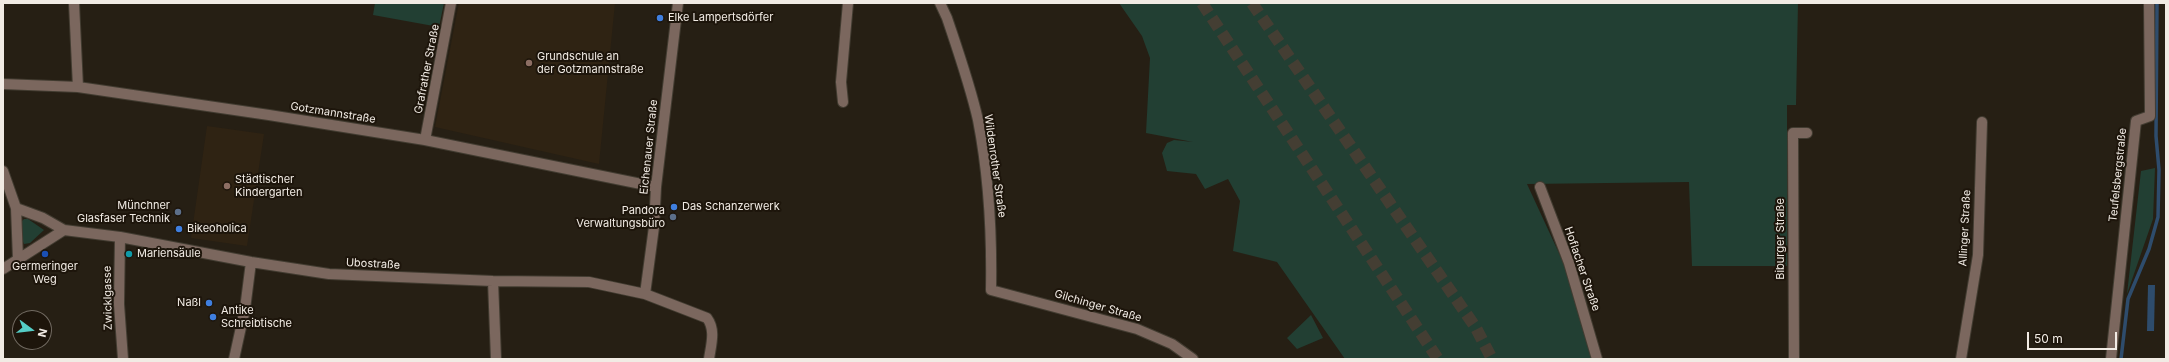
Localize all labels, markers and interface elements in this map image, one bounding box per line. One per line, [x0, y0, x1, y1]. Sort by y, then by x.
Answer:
place label: Elke Lampertsdörfer [668, 11, 773, 25]
marker: Elke Lampertsdörfer [655, 13, 665, 23]
street label: Grafrather Straße [412, 23, 442, 115]
place label: Grundschule an der Gotzmannstraße [537, 50, 644, 76]
marker: Grundschule an der Gotzmannstraße [524, 58, 534, 68]
street label: Eichenauer Straße [637, 99, 661, 195]
street label: Gotzmannstraße [289, 100, 377, 126]
street label: Wildenrother Straße [981, 113, 1009, 219]
street label: Teufelsbergstraße [2106, 127, 2130, 223]
place label: Städtischer Kindergarten [235, 173, 302, 199]
marker: Städtischer Kindergarten [222, 181, 232, 191]
street label: Allinger Straße [1956, 189, 1974, 267]
street label: Biburger Straße [1774, 198, 1788, 280]
place label: Münchner Glasfaser Technik [77, 199, 170, 225]
place label: Das Schanzerwerk [682, 200, 780, 214]
marker: Das Schanzerwerk [669, 202, 679, 212]
place label: Pandora Verwaltungsbüro [576, 204, 665, 230]
marker: Münchner Glasfaser Technik [173, 207, 183, 217]
marker: Pandora Verwaltungsbüro [668, 212, 678, 222]
place label: Bikeoholica [187, 222, 247, 236]
marker: Bikeoholica [174, 224, 184, 234]
street label: Hoflacher Straße [1561, 225, 1603, 313]
place label: Mariensäule [137, 247, 201, 261]
marker: Germeringer Weg [40, 249, 50, 259]
marker: Mariensäule [124, 249, 134, 259]
street label: Ubostraße [345, 256, 401, 272]
place label: Germeringer Weg [12, 260, 78, 286]
street label: Zwicklgasse [101, 266, 115, 330]
street label: Gilchinger Straße [1053, 287, 1143, 325]
place label: Naßl [177, 296, 201, 310]
marker: Naßl [204, 298, 214, 308]
place label: Antike Schreibtische [221, 304, 292, 330]
north arrow [12, 310, 52, 350]
marker: Antike Schreibtische [208, 312, 218, 322]
scale bar [2029, 324, 2119, 350]
text: N [35, 327, 50, 339]
text: 50 m [2034, 331, 2063, 346]

